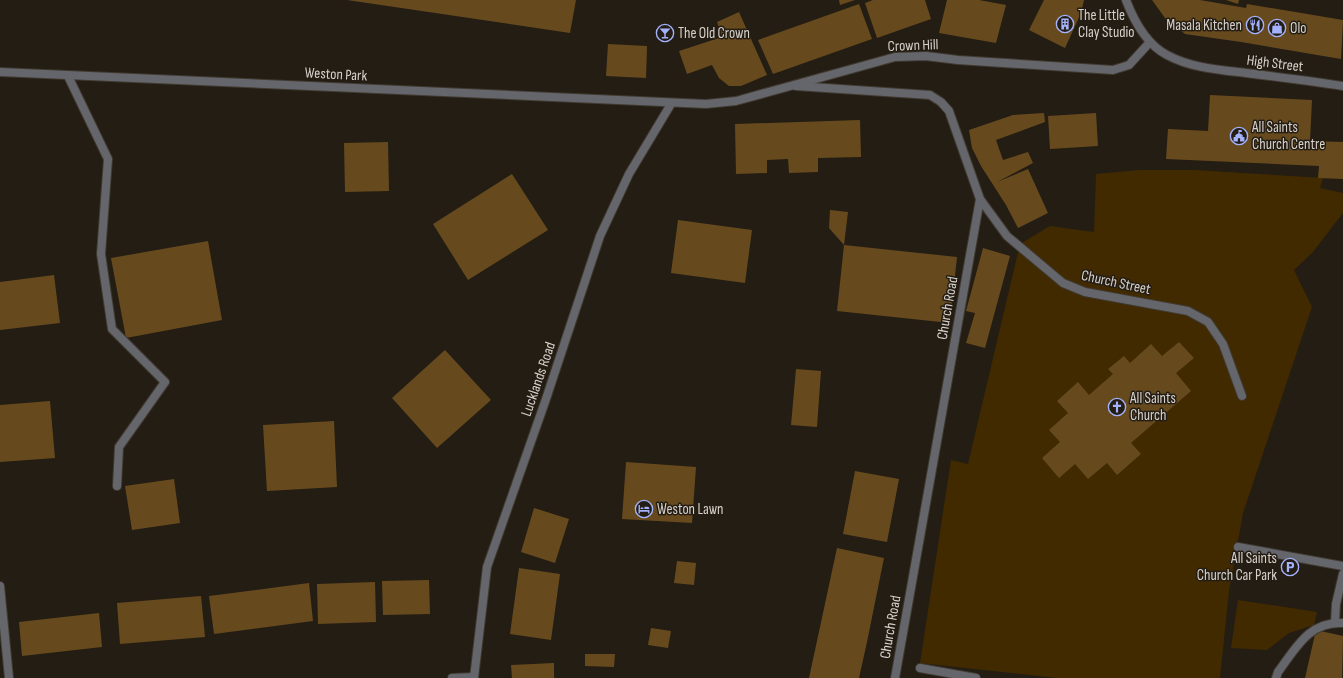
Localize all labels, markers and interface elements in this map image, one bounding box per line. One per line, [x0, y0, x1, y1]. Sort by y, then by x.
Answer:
place label: The Little Clay Studio [1078, 6, 1134, 42]
building icon: The Little Clay Studio [1055, 14, 1075, 34]
restaurant icon: Masala Kitchen [1245, 15, 1265, 35]
place label: Masala Kitchen [1166, 16, 1242, 35]
shop icon: Olo [1267, 18, 1287, 38]
place label: Olo [1290, 19, 1306, 38]
bar icon: The Old Crown [655, 23, 675, 43]
place label: The Old Crown [678, 24, 750, 43]
street label: Crown Hill [887, 35, 939, 56]
street label: High Street [1246, 51, 1305, 76]
street label: Weston Park [304, 63, 368, 86]
place label: All Saints Church Centre [1251, 118, 1325, 154]
public building icon: All Saints Church Centre [1229, 126, 1249, 146]
street label: Church Street [1079, 266, 1153, 299]
street label: Church Road [933, 275, 962, 341]
street label: Lucklands Road [517, 339, 560, 419]
place label: All Saints Church [1129, 389, 1176, 425]
church icon: All Saints Church [1107, 397, 1127, 417]
hotel icon: Weston Lawn [634, 499, 654, 519]
place label: Weston Lawn [657, 500, 724, 519]
place label: All Saints Church Car Park [1197, 549, 1277, 585]
parking icon: All Saints Church Car Park [1280, 557, 1300, 577]
street label: Church Road [876, 594, 905, 660]

